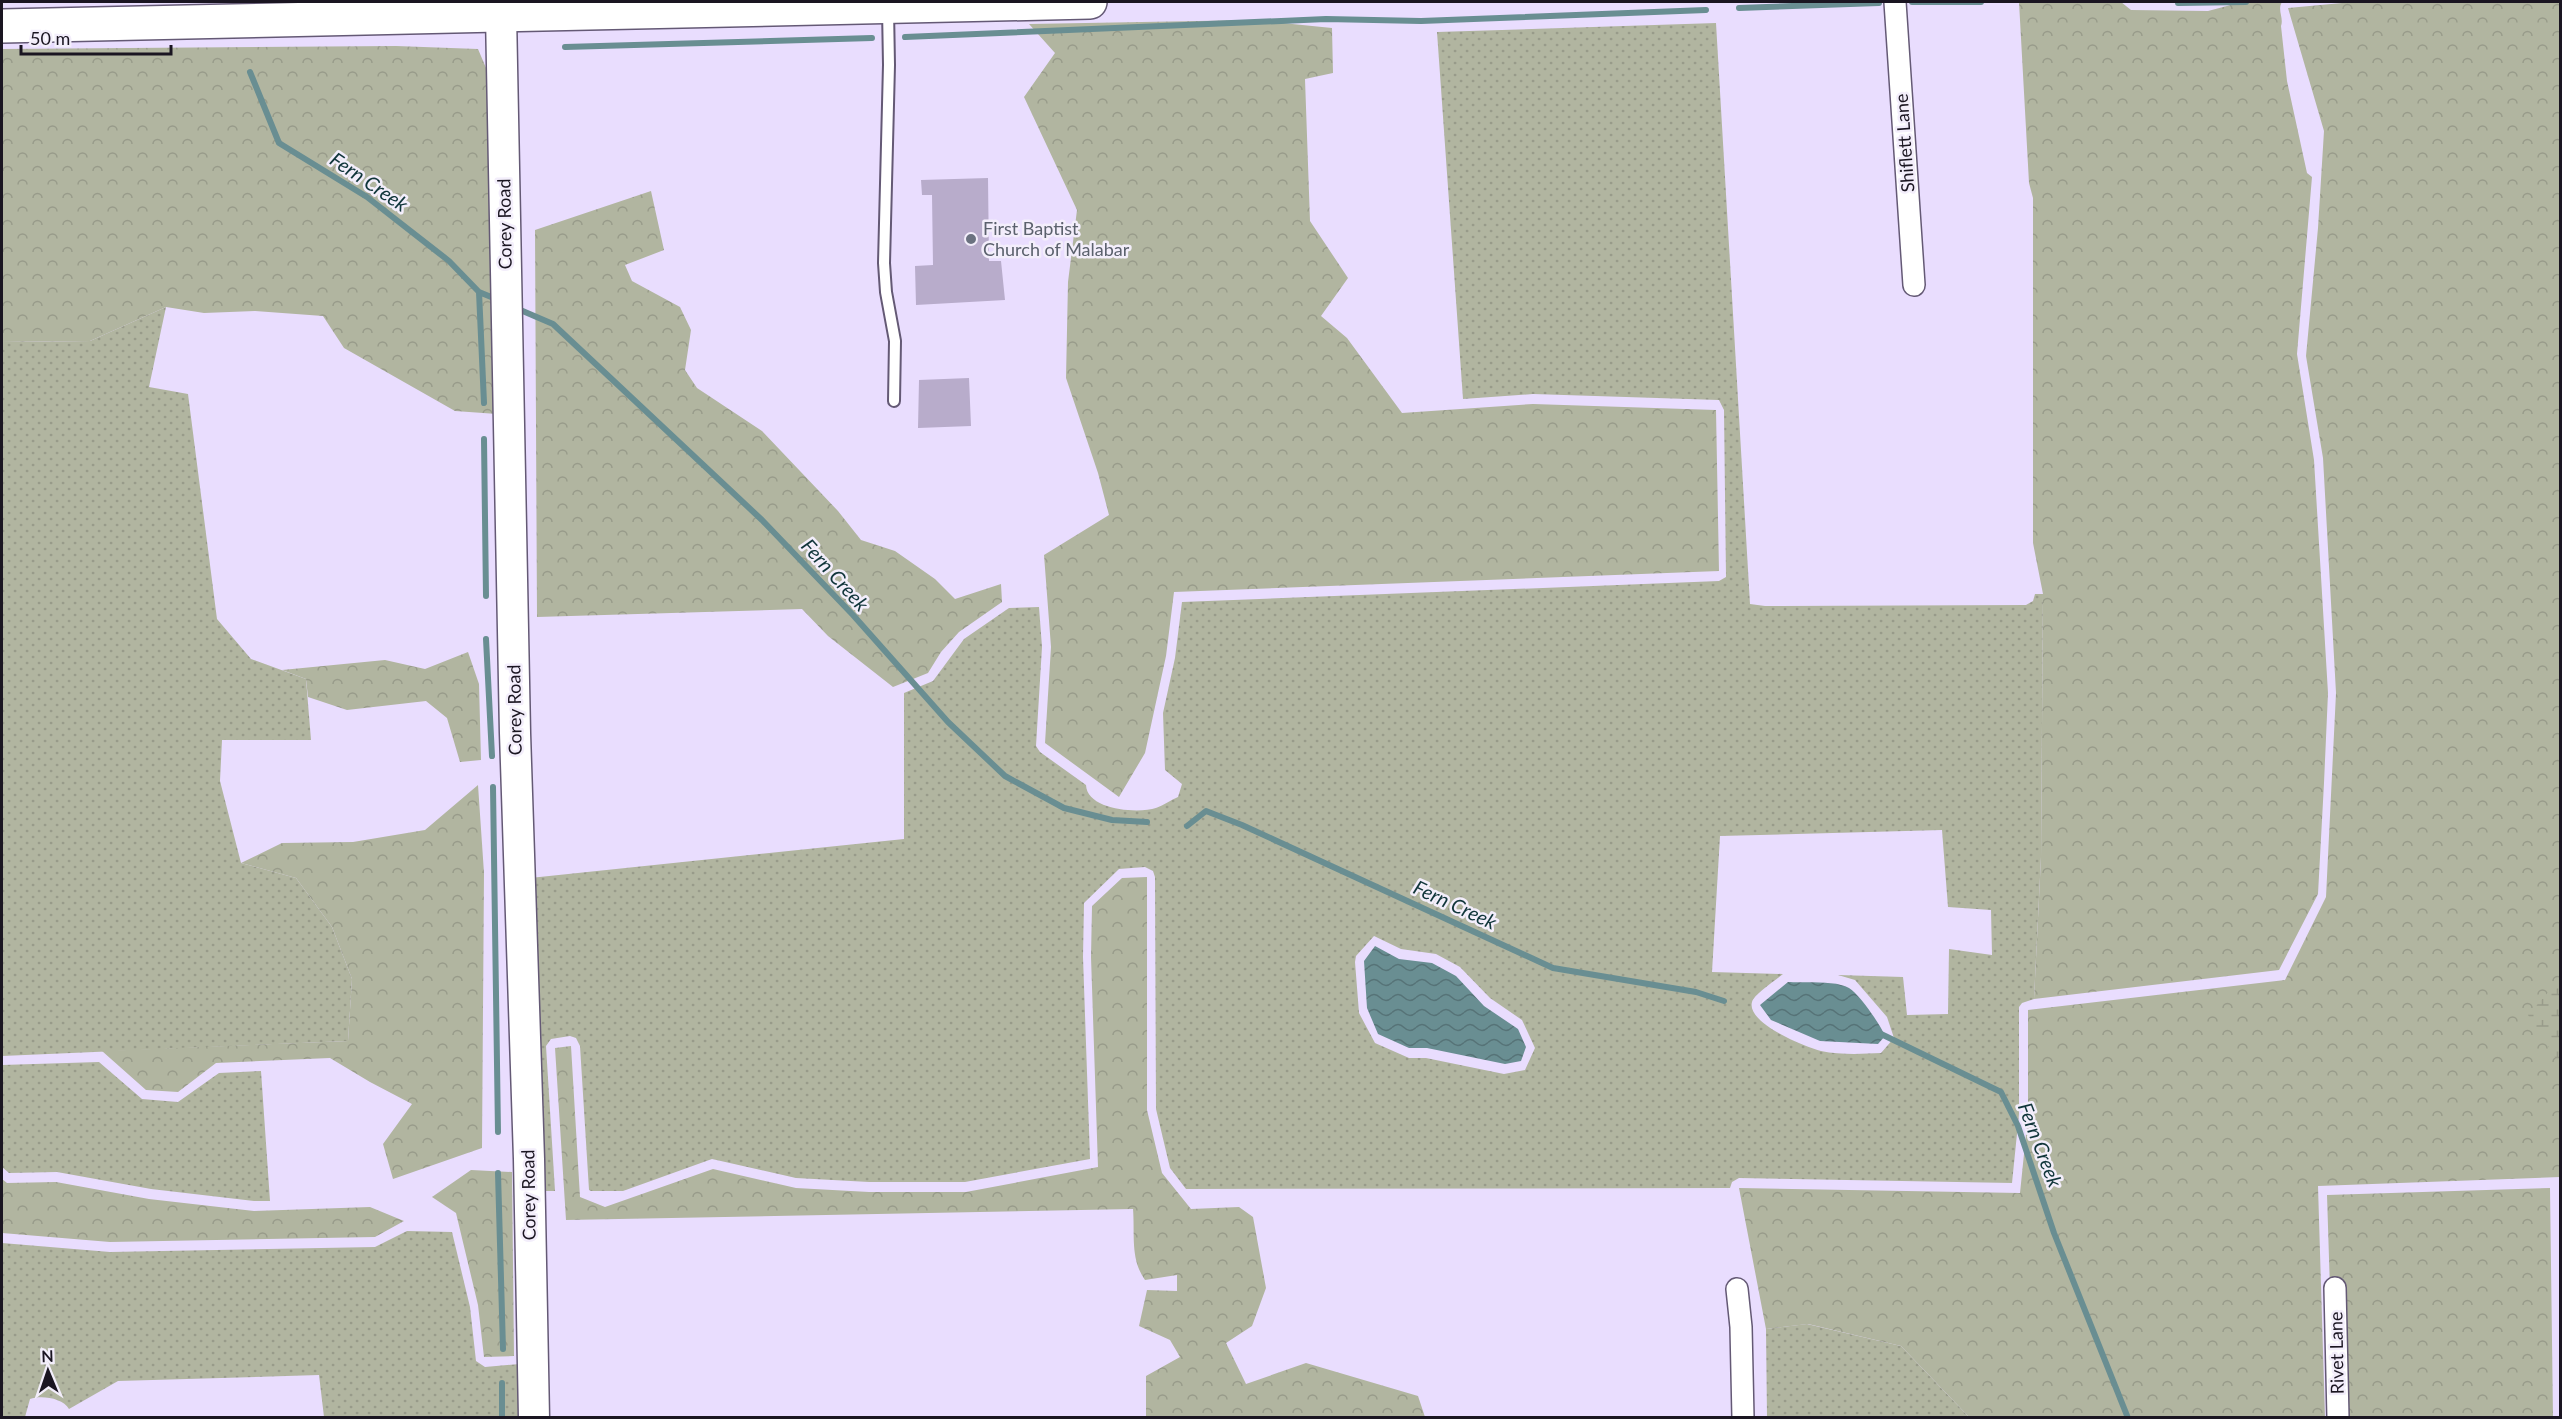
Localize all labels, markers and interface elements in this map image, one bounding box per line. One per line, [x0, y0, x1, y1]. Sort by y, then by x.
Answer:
scale bar [21, 18, 171, 56]
text: 50 m [30, 27, 70, 49]
street label: Shiflett Lane [1890, 93, 1918, 193]
water label: Fern Creek [326, 146, 414, 216]
street label: Corey Road [492, 178, 516, 270]
place label: First Baptist Church of Malabar [983, 217, 1130, 260]
marker: First Baptist Church of Malabar [964, 232, 978, 246]
water label: Fern Creek [797, 533, 875, 616]
street label: Corey Road [502, 664, 526, 756]
water label: Fern Creek [1410, 874, 1501, 934]
water label: Fern Creek [2014, 1099, 2068, 1191]
street label: Corey Road [516, 1149, 540, 1241]
street label: Rivet Lane [2324, 1311, 2348, 1395]
north arrow [18, 1341, 78, 1401]
text: N [41, 1346, 54, 1365]

